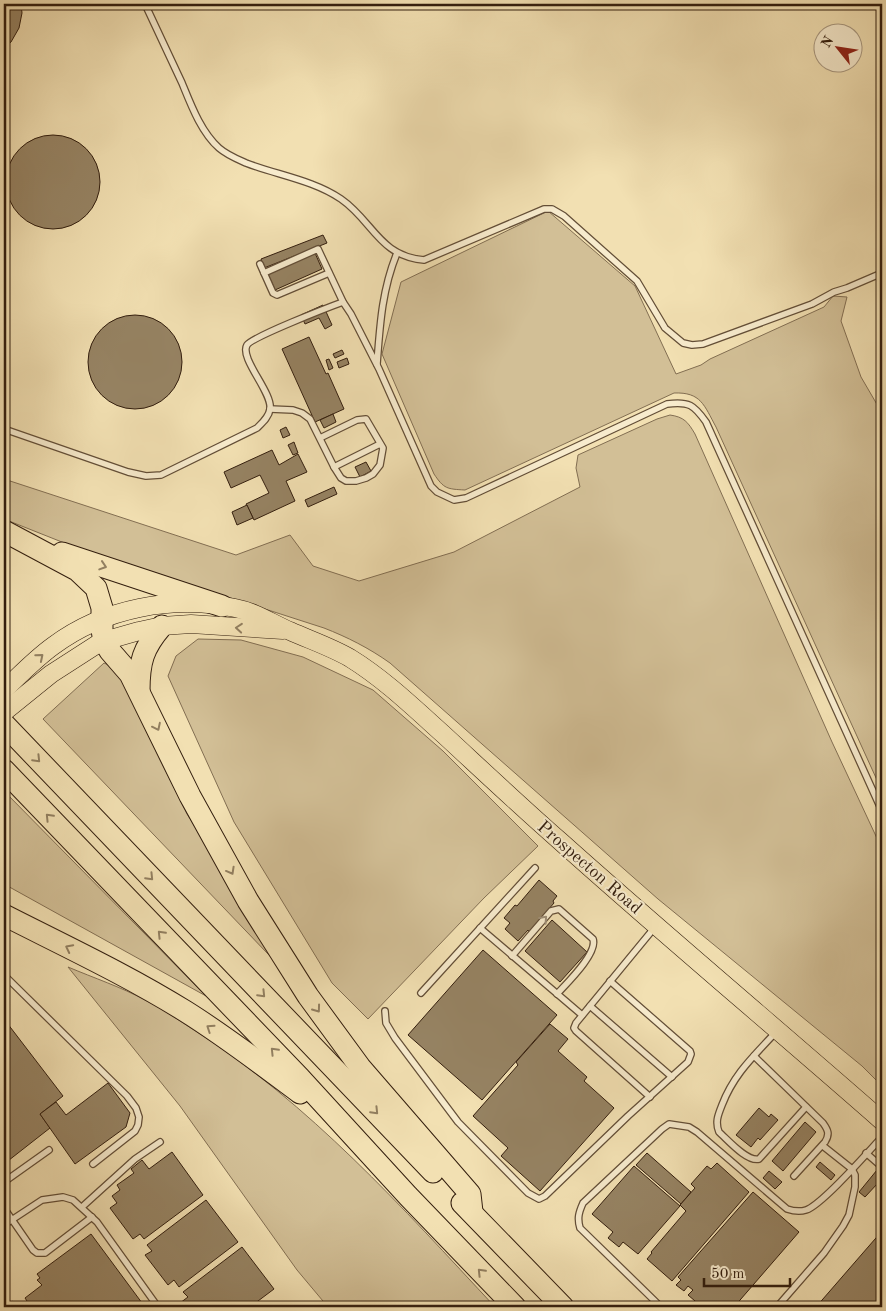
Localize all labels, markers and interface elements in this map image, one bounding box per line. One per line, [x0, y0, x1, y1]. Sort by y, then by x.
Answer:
north arrow [814, 22, 864, 72]
text: N [819, 34, 836, 50]
one-way arrow [99, 561, 107, 571]
one-way arrow [235, 623, 243, 634]
one-way arrow [34, 653, 43, 662]
one-way arrow [151, 722, 161, 731]
one-way arrow [32, 754, 41, 763]
one-way arrow [46, 814, 55, 823]
street label: Prospecton Road [534, 818, 645, 918]
one-way arrow [225, 866, 235, 875]
one-way arrow [144, 871, 153, 880]
one-way arrow [538, 916, 547, 925]
one-way arrow [158, 931, 167, 940]
one-way arrow [65, 944, 74, 954]
one-way arrow [256, 988, 265, 997]
one-way arrow [312, 1003, 320, 1012]
one-way arrow [206, 1025, 216, 1034]
one-way arrow [271, 1048, 280, 1057]
one-way arrow [369, 1106, 378, 1115]
scale bar [704, 1256, 790, 1288]
text: 50 m [711, 1267, 745, 1282]
one-way arrow [478, 1269, 487, 1278]

